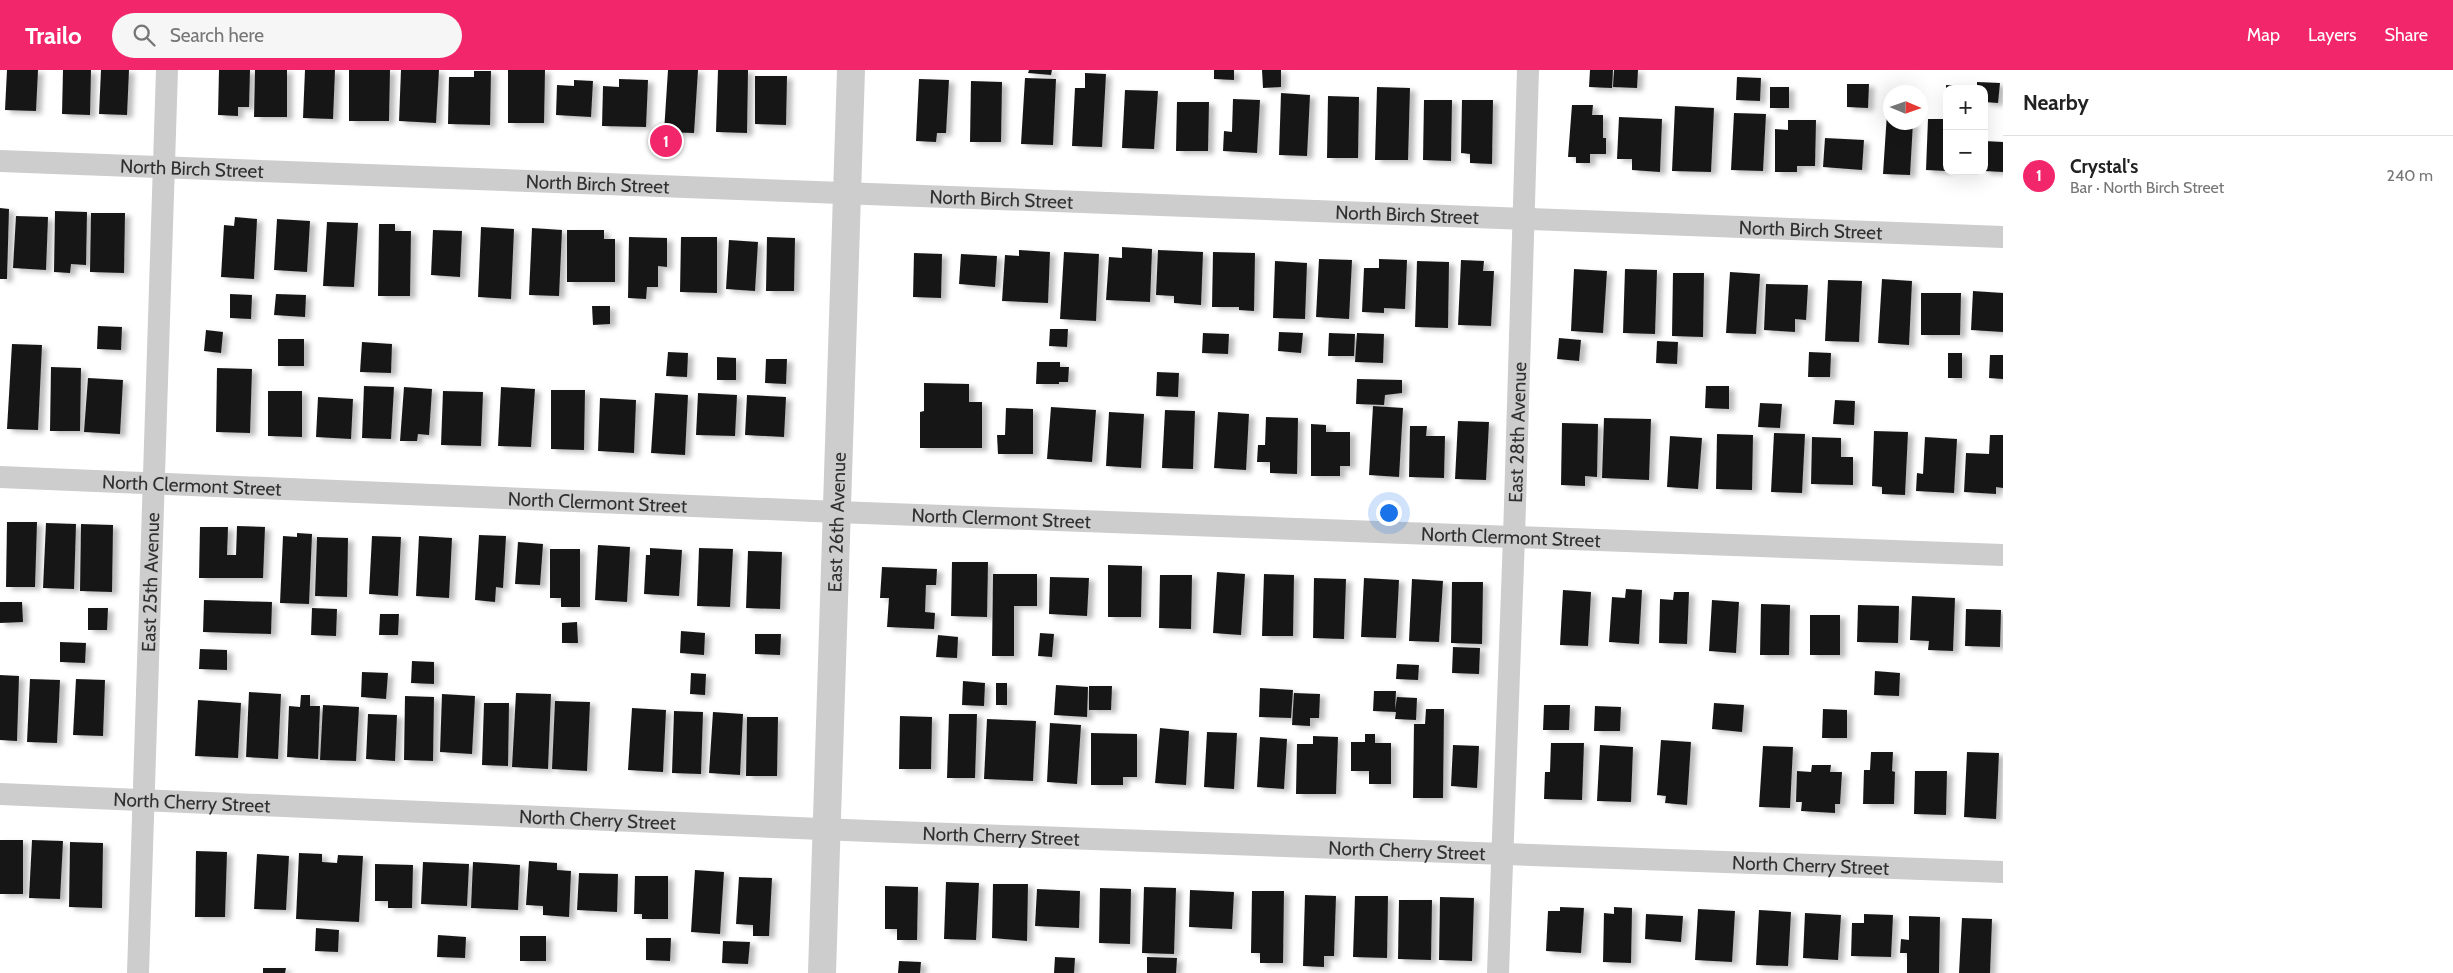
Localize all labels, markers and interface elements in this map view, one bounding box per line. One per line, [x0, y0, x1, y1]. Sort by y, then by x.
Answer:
search box [112, 13, 462, 58]
text: Trailo [25, 21, 82, 50]
icon: search [130, 21, 158, 49]
text: Search here [170, 24, 264, 47]
text: Map [2247, 24, 2280, 46]
text: Layers [2308, 24, 2357, 46]
text: Share [2385, 24, 2428, 46]
north arrow [1883, 85, 1928, 130]
map controls [1943, 85, 1988, 175]
button: + [1943, 85, 1988, 130]
text: Nearby [2023, 90, 2089, 115]
pin: 1 [650, 122, 682, 160]
button: − [1943, 130, 1988, 175]
street label: North Birch Street [120, 155, 265, 183]
text: Crystal's [2070, 155, 2138, 178]
text: 1 [2036, 166, 2042, 185]
text: 240 m [2387, 166, 2433, 185]
street label: North Birch Street [525, 170, 670, 198]
text: Bar · North Birch Street [2070, 178, 2224, 197]
street label: North Birch Street [929, 185, 1074, 214]
street label: North Birch Street [1335, 201, 1480, 229]
street label: North Birch Street [1738, 216, 1884, 244]
street label: East 28th Avenue [1504, 361, 1531, 503]
street label: East 26th Avenue [823, 452, 851, 593]
street label: North Clermont Street [102, 470, 283, 501]
street label: North Clermont Street [507, 487, 688, 518]
your location [1376, 500, 1402, 526]
street label: North Clermont Street [911, 504, 1092, 533]
street label: East 25th Avenue [137, 512, 164, 652]
street label: North Clermont Street [1421, 523, 1602, 552]
street label: North Cherry Street [113, 788, 271, 818]
street label: North Cherry Street [518, 805, 677, 835]
street label: North Cherry Street [922, 822, 1081, 851]
street label: North Cherry Street [1328, 837, 1486, 865]
street label: North Cherry Street [1732, 851, 1890, 880]

